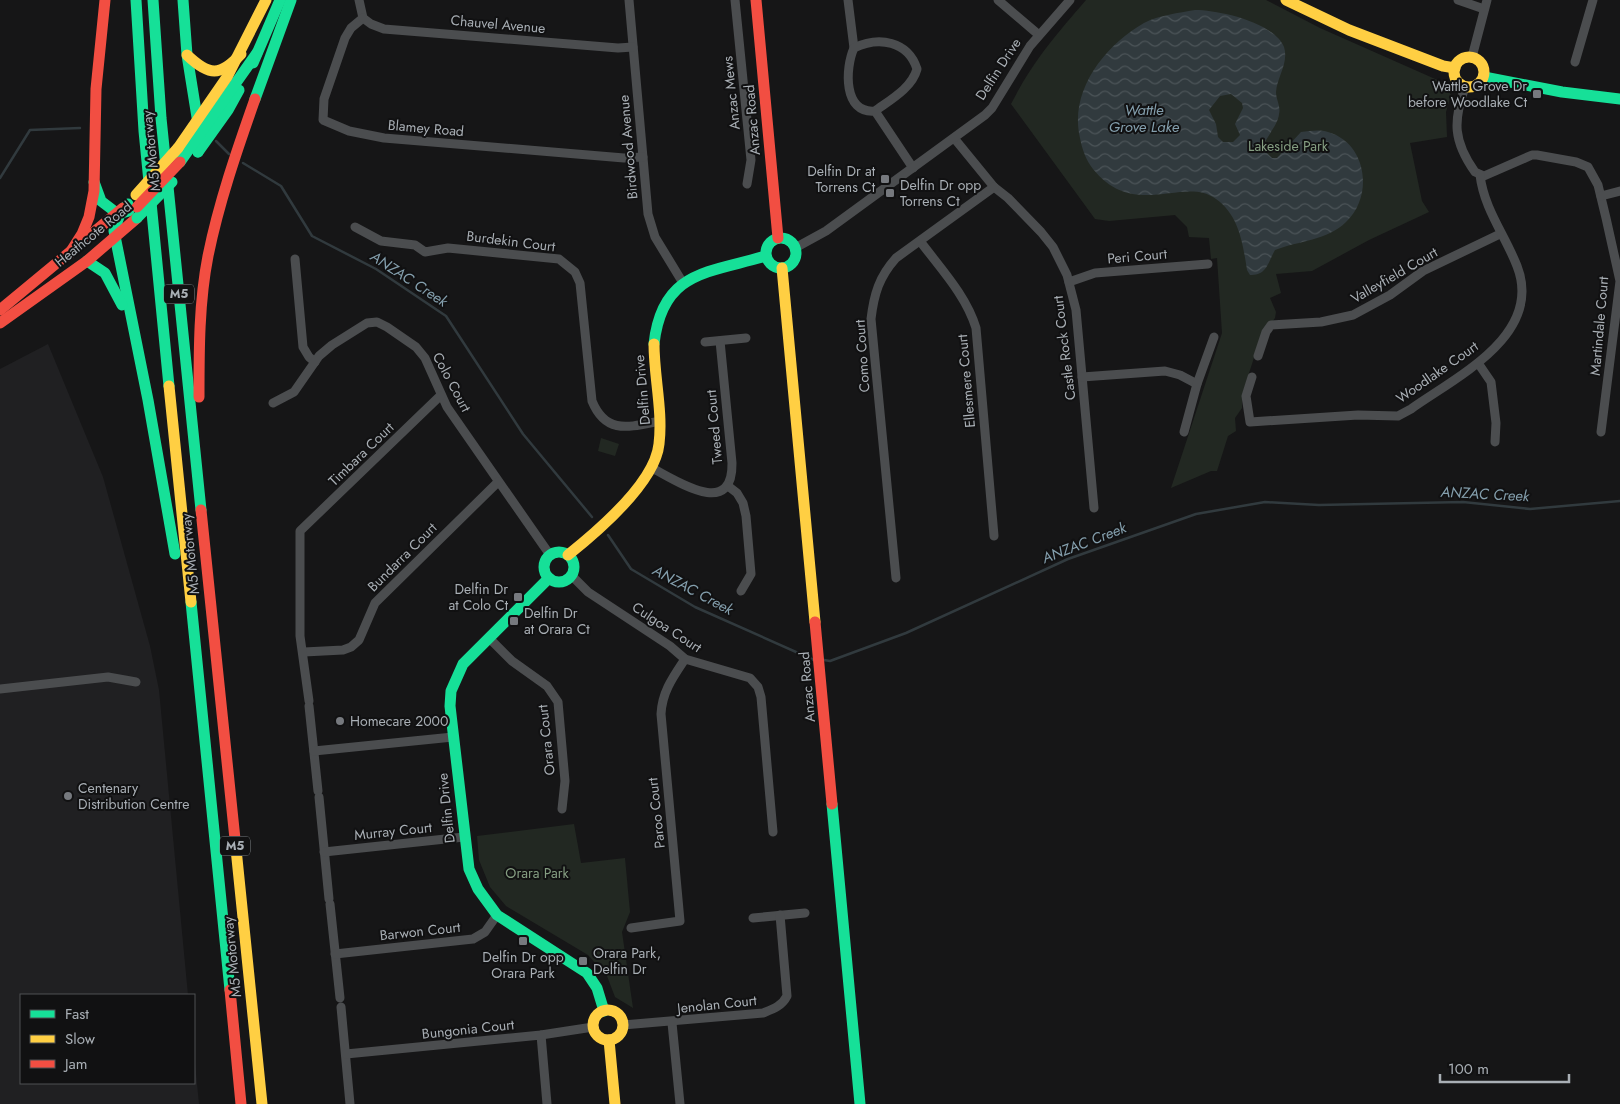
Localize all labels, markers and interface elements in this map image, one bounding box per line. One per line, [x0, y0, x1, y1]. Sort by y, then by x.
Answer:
street label: Chauvel Avenue [450, 10, 546, 38]
street label: Delfin Drive [970, 34, 1026, 104]
street label: Anzac Mews [717, 55, 745, 131]
place label: Wattle Grove Dr before Woodlake Ct [1408, 76, 1528, 112]
street label: Anzac Road [739, 84, 765, 156]
marker: Wattle Grove Dr before Woodlake Ct [1531, 88, 1543, 100]
street label: Birdwood Avenue [613, 94, 643, 200]
water label: Wattle Grove Lake [1109, 99, 1180, 138]
street label: M5 Motorway [137, 109, 165, 192]
street label: Blamey Road [387, 115, 465, 141]
park label: Lakeside Park [1248, 136, 1329, 156]
place label: Delfin Dr at Torrens Ct [807, 161, 876, 197]
marker: Delfin Dr at Torrens Ct [879, 173, 891, 185]
place label: Delfin Dr opp Torrens Ct [900, 175, 981, 211]
marker: Delfin Dr opp Torrens Ct [884, 187, 896, 199]
street label: Heathcote Road [50, 197, 136, 271]
street label: Burdekin Court [465, 226, 557, 256]
street label: Valleyfield Court [1347, 242, 1442, 308]
street label: Peri Court [1106, 243, 1168, 269]
water label: ANZAC Creek [365, 245, 453, 313]
street label: Martindale Court [1585, 275, 1613, 376]
road number: M5 [164, 284, 194, 304]
street label: Castle Rock Court [1048, 294, 1080, 401]
street label: Como Court [849, 318, 875, 393]
street label: Ellesmere Court [952, 333, 980, 429]
street label: Woodlake Court [1392, 336, 1483, 408]
street label: Colo Court [428, 349, 476, 416]
street label: Delfin Drive [629, 354, 655, 426]
street label: Tweed Court [701, 388, 727, 465]
street label: Timbara Court [324, 417, 399, 490]
water label: ANZAC Creek [1439, 481, 1530, 507]
street label: M5 Motorway [176, 512, 204, 595]
street label: Bundarra Court [363, 517, 442, 596]
water label: ANZAC Creek [1038, 517, 1130, 570]
water label: ANZAC Creek [648, 559, 738, 621]
place label: Delfin Dr at Colo Ct [448, 579, 509, 615]
marker: Delfin Dr at Colo Ct [512, 591, 524, 603]
street label: Culgoa Court [628, 597, 706, 657]
place label: Delfin Dr at Orara Ct [524, 603, 590, 639]
marker: Delfin Dr at Orara Ct [508, 615, 520, 627]
street label: Anzac Road [794, 651, 820, 723]
street label: Orara Court [532, 703, 560, 776]
place label: Homecare 2000 [350, 711, 448, 731]
marker: Homecare 2000 [334, 715, 346, 727]
street label: Delfin Drive [432, 772, 460, 844]
street label: Paroo Court [642, 776, 670, 849]
place label: Centenary Distribution Centre [78, 778, 189, 814]
marker: Centenary Distribution Centre [62, 790, 74, 802]
street label: Murray Court [353, 817, 433, 845]
road number: M5 [220, 836, 250, 856]
park label: Orara Park [505, 863, 569, 883]
street label: M5 Motorway [218, 915, 246, 998]
street label: Barwon Court [379, 917, 462, 945]
marker: Delfin Dr opp Orara Park [517, 935, 529, 947]
place label: Orara Park, Delfin Dr [593, 943, 661, 979]
place label: Delfin Dr opp Orara Park [482, 947, 564, 983]
marker: Orara Park, Delfin Dr [577, 955, 589, 967]
street label: Jenolan Court [674, 990, 758, 1018]
legend [20, 994, 195, 1084]
text: Fast [65, 1003, 89, 1025]
street label: Bungonia Court [421, 1014, 516, 1044]
text: Slow [65, 1028, 96, 1050]
scale bar [1440, 1052, 1569, 1084]
text: Jam [63, 1053, 88, 1075]
text: 100 m [1448, 1058, 1489, 1080]

